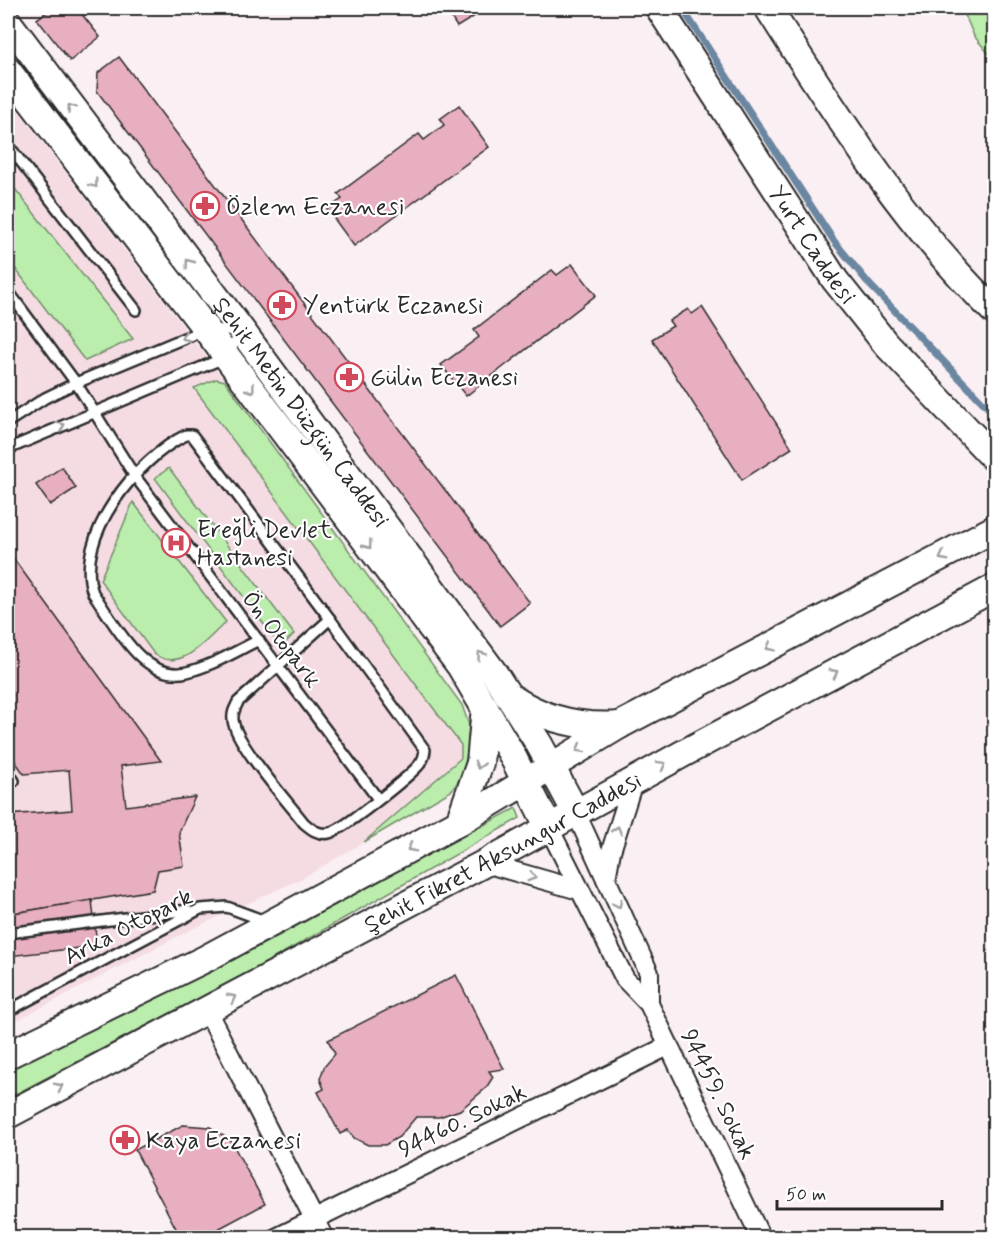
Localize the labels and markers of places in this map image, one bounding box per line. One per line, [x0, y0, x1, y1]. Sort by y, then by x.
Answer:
pharmacy icon: Özlem Eczanesi [189, 190, 221, 222]
place label: Özlem Eczanesi [226, 192, 404, 223]
pharmacy icon: Yentürk Eczanesi [266, 289, 298, 321]
place label: Yentürk Eczanesi [303, 291, 483, 322]
pharmacy icon: Gülin Eczanesi [333, 361, 365, 393]
place label: Gülin Eczanesi [370, 363, 518, 394]
place label: Ereğli Devlet Hastanesi [197, 515, 332, 574]
hospital icon: Ereğli Devlet Hastanesi [160, 527, 192, 559]
pharmacy icon: Kaya Eczanesi [109, 1124, 141, 1156]
place label: Kaya Eczanesi [146, 1126, 301, 1157]

